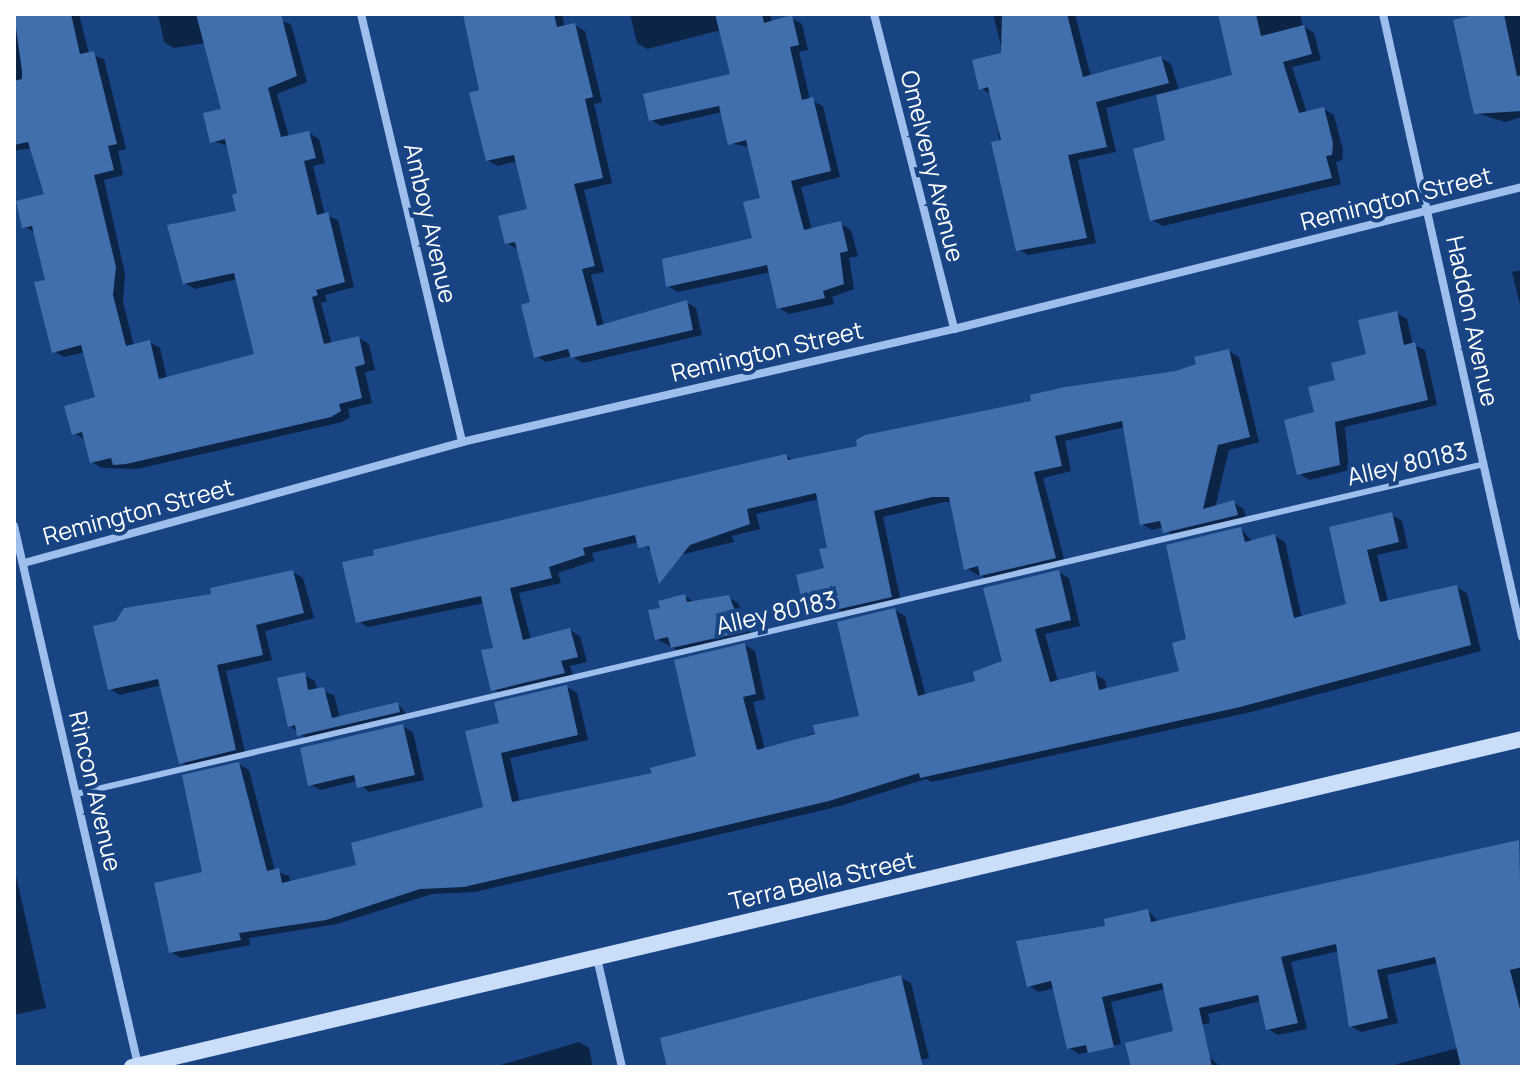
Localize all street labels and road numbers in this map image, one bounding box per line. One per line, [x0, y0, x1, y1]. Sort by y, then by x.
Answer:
street label: Omelveny Avenue [895, 67, 971, 265]
street label: Amboy Avenue [399, 140, 463, 306]
street label: Remington Street [1297, 160, 1495, 236]
street label: Haddon Avenue [1441, 233, 1505, 409]
street label: Remington Street [668, 315, 866, 387]
street label: Alley 80183 [1344, 435, 1470, 491]
street label: Remington Street [40, 472, 236, 550]
street label: Alley 80183 [713, 584, 839, 640]
street label: Rincon Avenue [64, 708, 128, 874]
street label: Terra Bella Street [726, 845, 918, 915]

